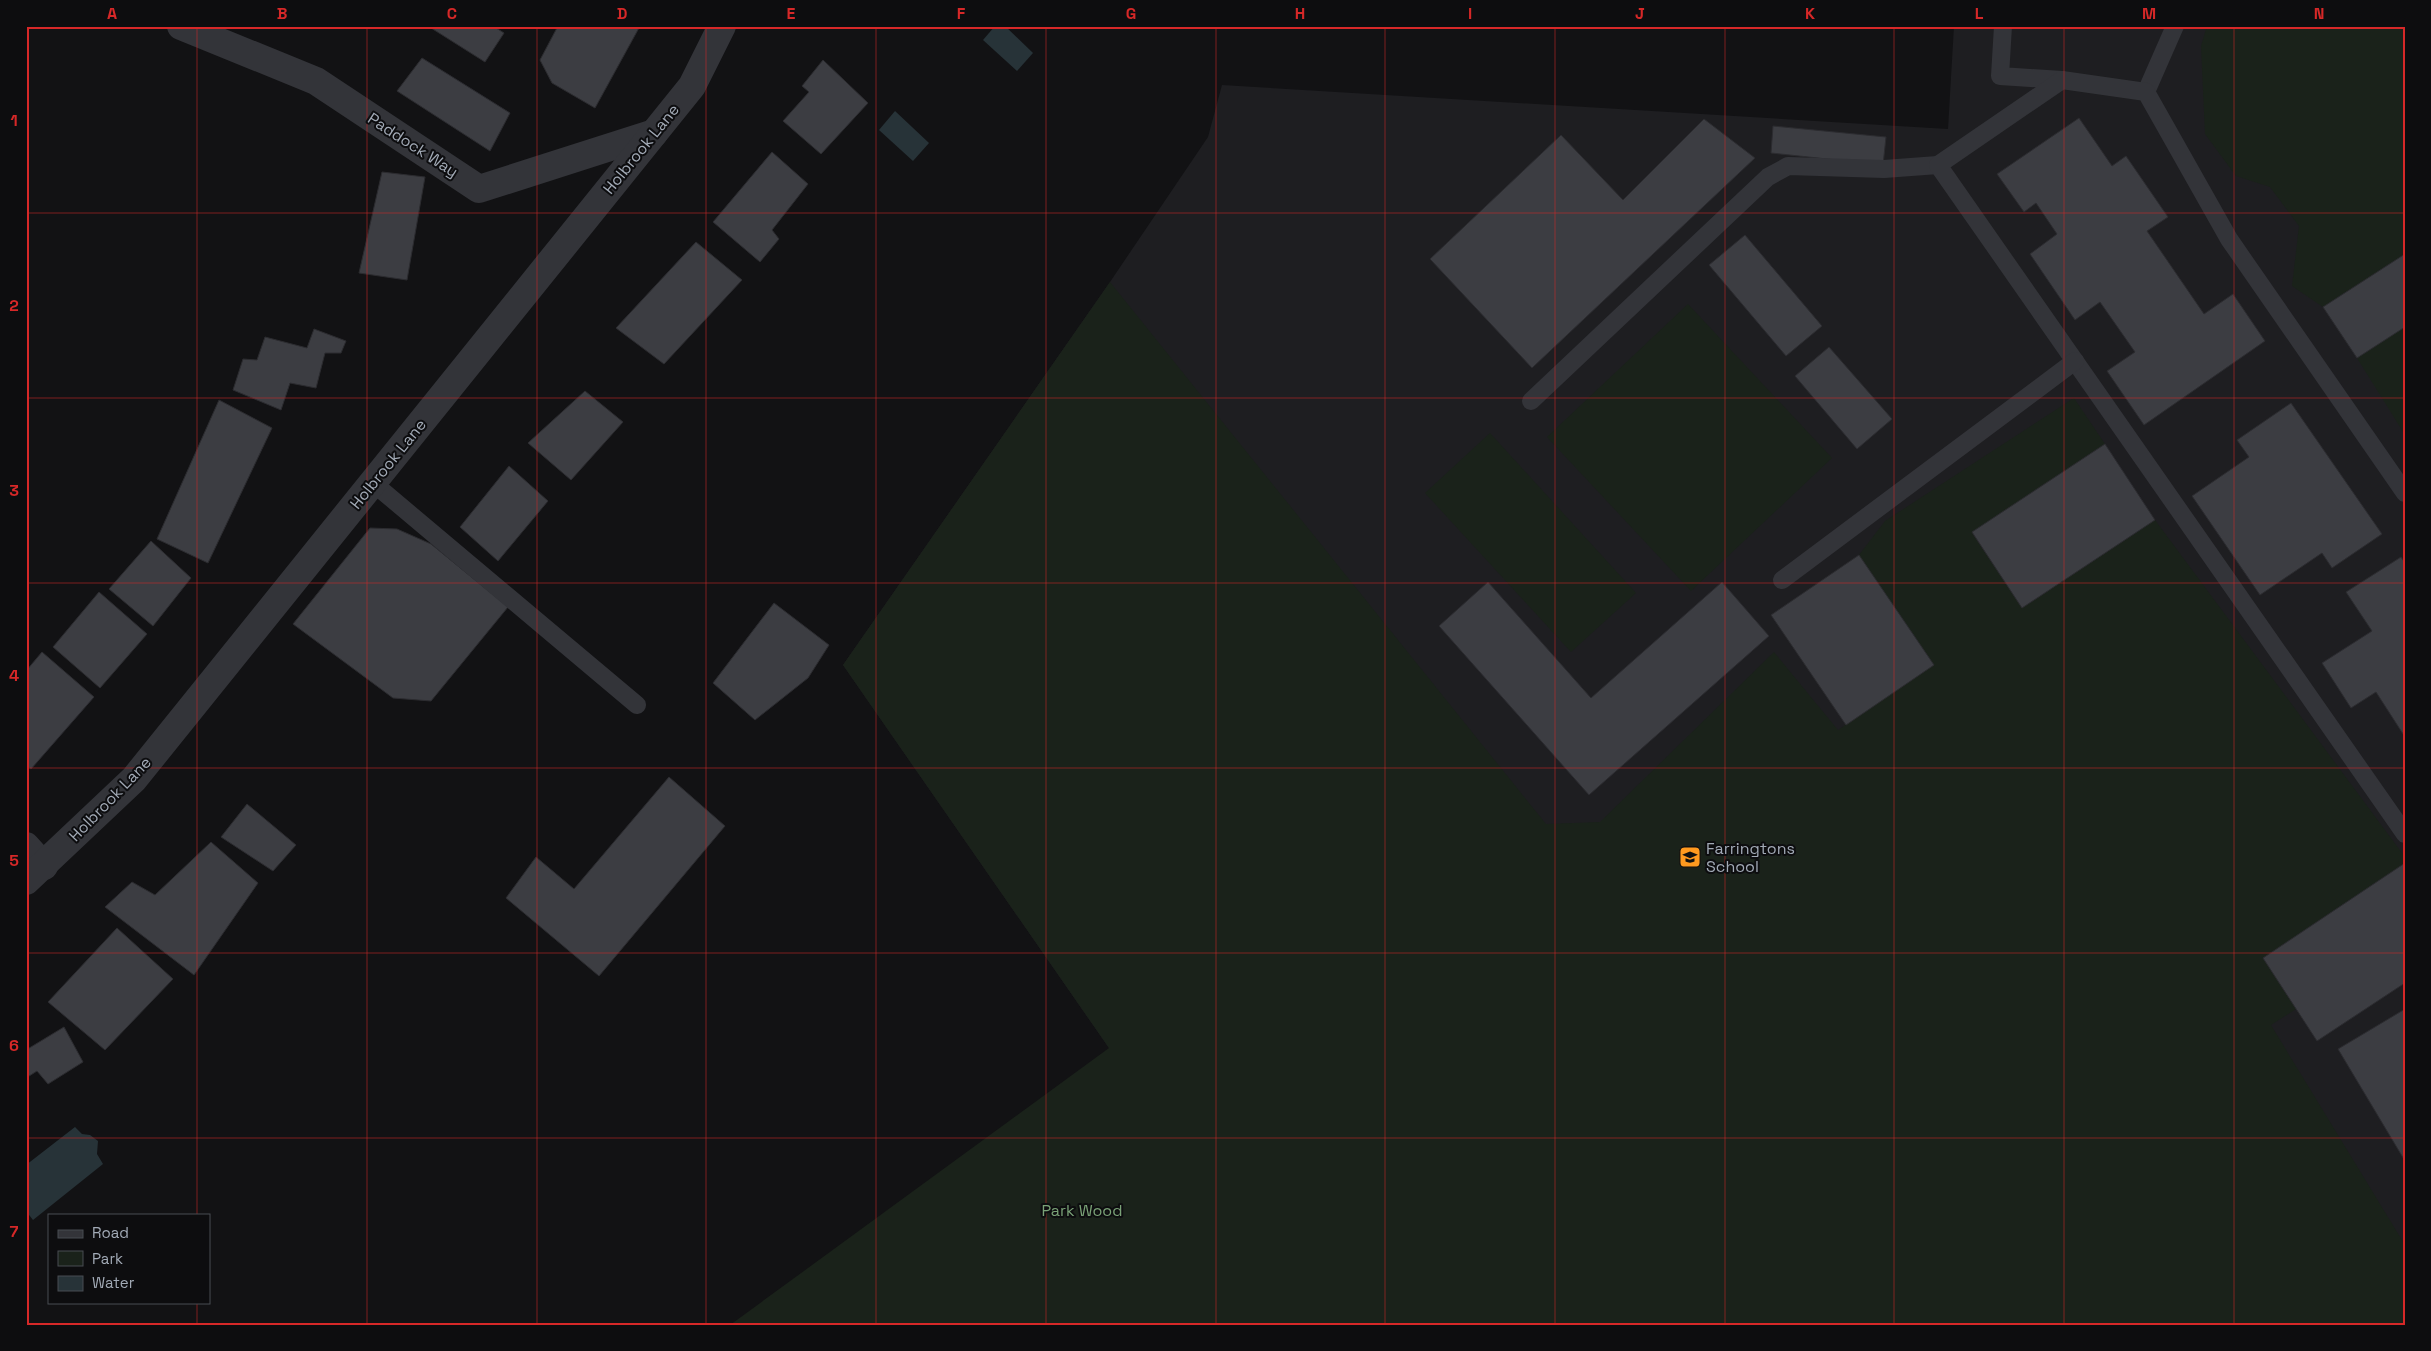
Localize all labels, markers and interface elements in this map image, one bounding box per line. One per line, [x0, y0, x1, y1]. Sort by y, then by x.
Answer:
text: A [107, 3, 117, 24]
text: B [277, 3, 287, 24]
text: C [447, 3, 457, 24]
text: D [617, 3, 627, 24]
text: E [787, 3, 796, 24]
text: F [957, 3, 966, 24]
text: G [1126, 3, 1136, 24]
text: H [1295, 3, 1305, 24]
text: I [1468, 3, 1472, 24]
text: J [1635, 3, 1645, 24]
text: K [1805, 3, 1815, 24]
text: L [1975, 3, 1984, 24]
text: M [2142, 3, 2156, 24]
text: N [2314, 3, 2324, 24]
street label: Holbrook Lane [598, 100, 684, 198]
street label: Paddock Way [364, 108, 462, 182]
text: 1 [10, 110, 18, 131]
text: 2 [9, 295, 19, 316]
street label: Holbrook Lane [345, 415, 431, 513]
text: 3 [9, 480, 19, 501]
text: 4 [9, 665, 19, 686]
street label: Holbrook Lane [64, 752, 156, 846]
place label: Farringtons School [1706, 838, 1795, 877]
school or university icon: Farringtons School [1678, 845, 1702, 869]
text: 5 [9, 850, 19, 871]
text: 6 [9, 1035, 19, 1056]
park label: Park Wood [1041, 1200, 1123, 1221]
legend [48, 1214, 210, 1304]
text: 7 [10, 1221, 19, 1242]
text: Road [92, 1223, 129, 1242]
text: Park [92, 1249, 123, 1268]
text: Water [92, 1273, 135, 1292]

